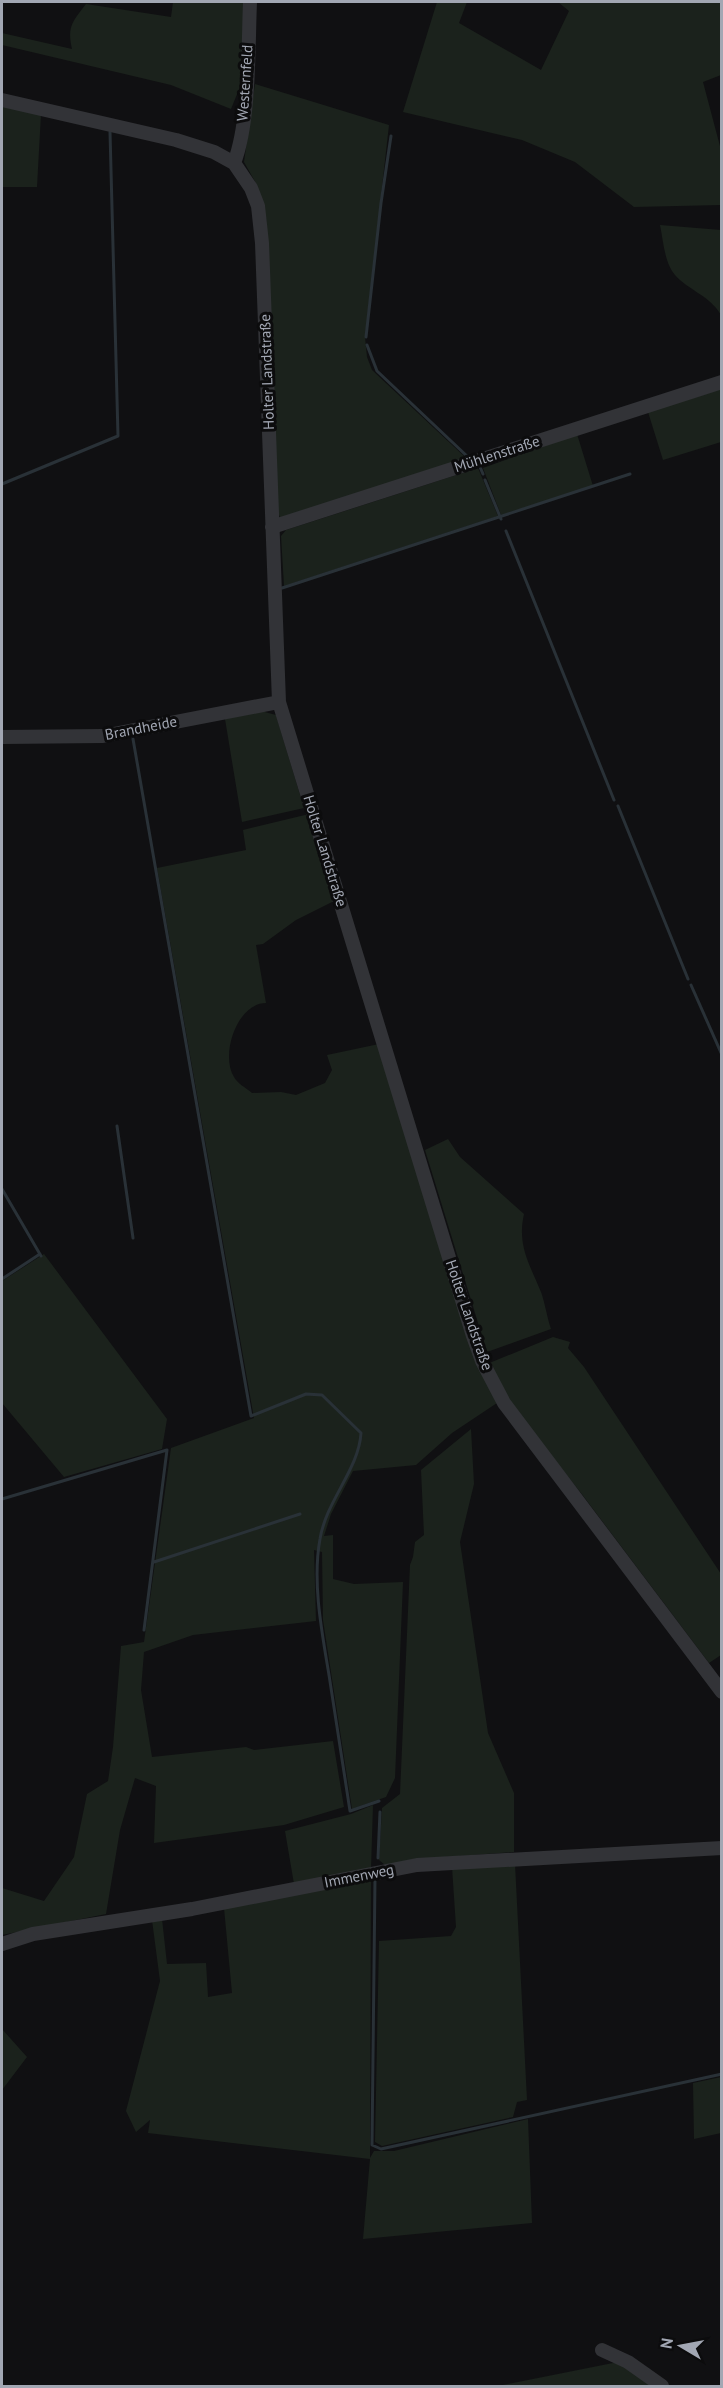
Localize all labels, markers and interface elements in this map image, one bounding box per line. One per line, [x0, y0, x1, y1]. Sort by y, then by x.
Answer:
street label: Westernfeld [232, 44, 257, 122]
street label: Holter Landstraße [255, 314, 278, 430]
street label: Mühlenstraße [452, 431, 542, 476]
street label: Brandheide [103, 711, 179, 744]
street label: Holter Landstraße [299, 793, 351, 909]
street label: Holter Landstraße [442, 1257, 497, 1373]
street label: Immenweg [322, 1859, 396, 1892]
north arrow [651, 2316, 711, 2376]
text: N [655, 2336, 677, 2350]

